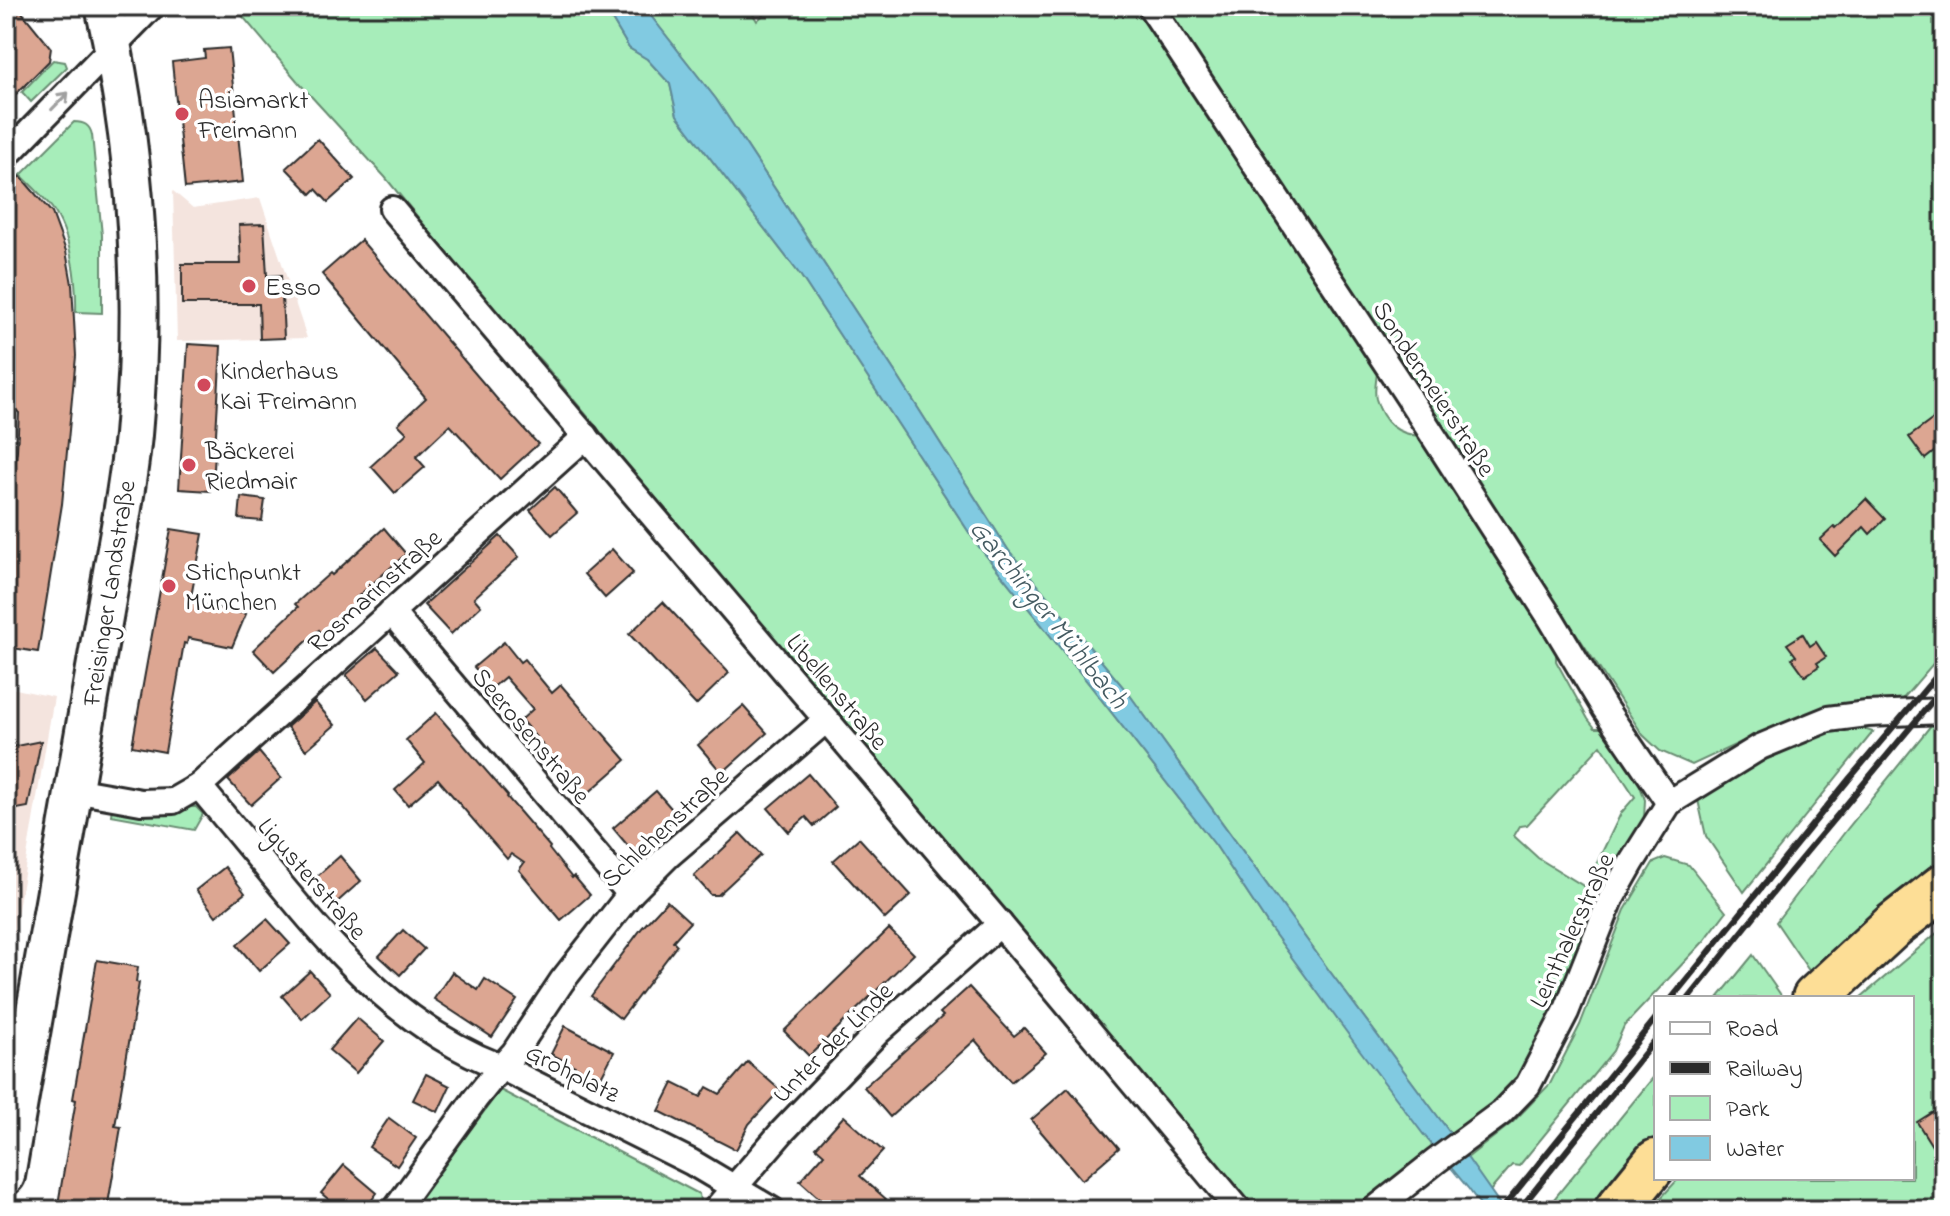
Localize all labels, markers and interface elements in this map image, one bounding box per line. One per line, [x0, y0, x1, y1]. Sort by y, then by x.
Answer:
place label: Asiamarkt Freimann [197, 83, 309, 151]
one-way arrow [50, 92, 69, 111]
marker: Asiamarkt Freimann [173, 105, 191, 123]
place label: Esso [265, 270, 321, 308]
marker: Esso [240, 277, 258, 295]
street label: Sondermeierstraße [1361, 294, 1504, 485]
place label: Kinderhaus Kai Freimann [220, 354, 357, 422]
marker: Kinderhaus Kai Freimann [195, 376, 213, 394]
place label: Bäckerei Riedmair [204, 434, 298, 502]
marker: Bäckerei Riedmair [180, 456, 198, 474]
street label: Freisinger Landstraße [74, 477, 148, 710]
water label: Garchinger Mühlbach [958, 512, 1137, 719]
street label: Rosmarinstraße [300, 521, 452, 663]
place label: Stichpunkt München [185, 555, 301, 623]
marker: Stichpunkt München [160, 577, 178, 595]
street label: Libellenstraße [775, 626, 896, 760]
street label: Seerosenstraße [461, 660, 599, 814]
street label: Schlehenstraße [594, 760, 739, 899]
street label: Ligusterstraße [247, 810, 375, 950]
street label: Leinthalerstraße [1521, 847, 1626, 1015]
street label: Unter der Linde [765, 974, 904, 1114]
legend [1654, 996, 1914, 1180]
text: Road [1726, 1013, 1779, 1048]
street label: Grohplatz [518, 1035, 625, 1115]
text: Railway [1726, 1053, 1803, 1089]
text: Park [1726, 1093, 1770, 1128]
text: Water [1726, 1133, 1784, 1168]

